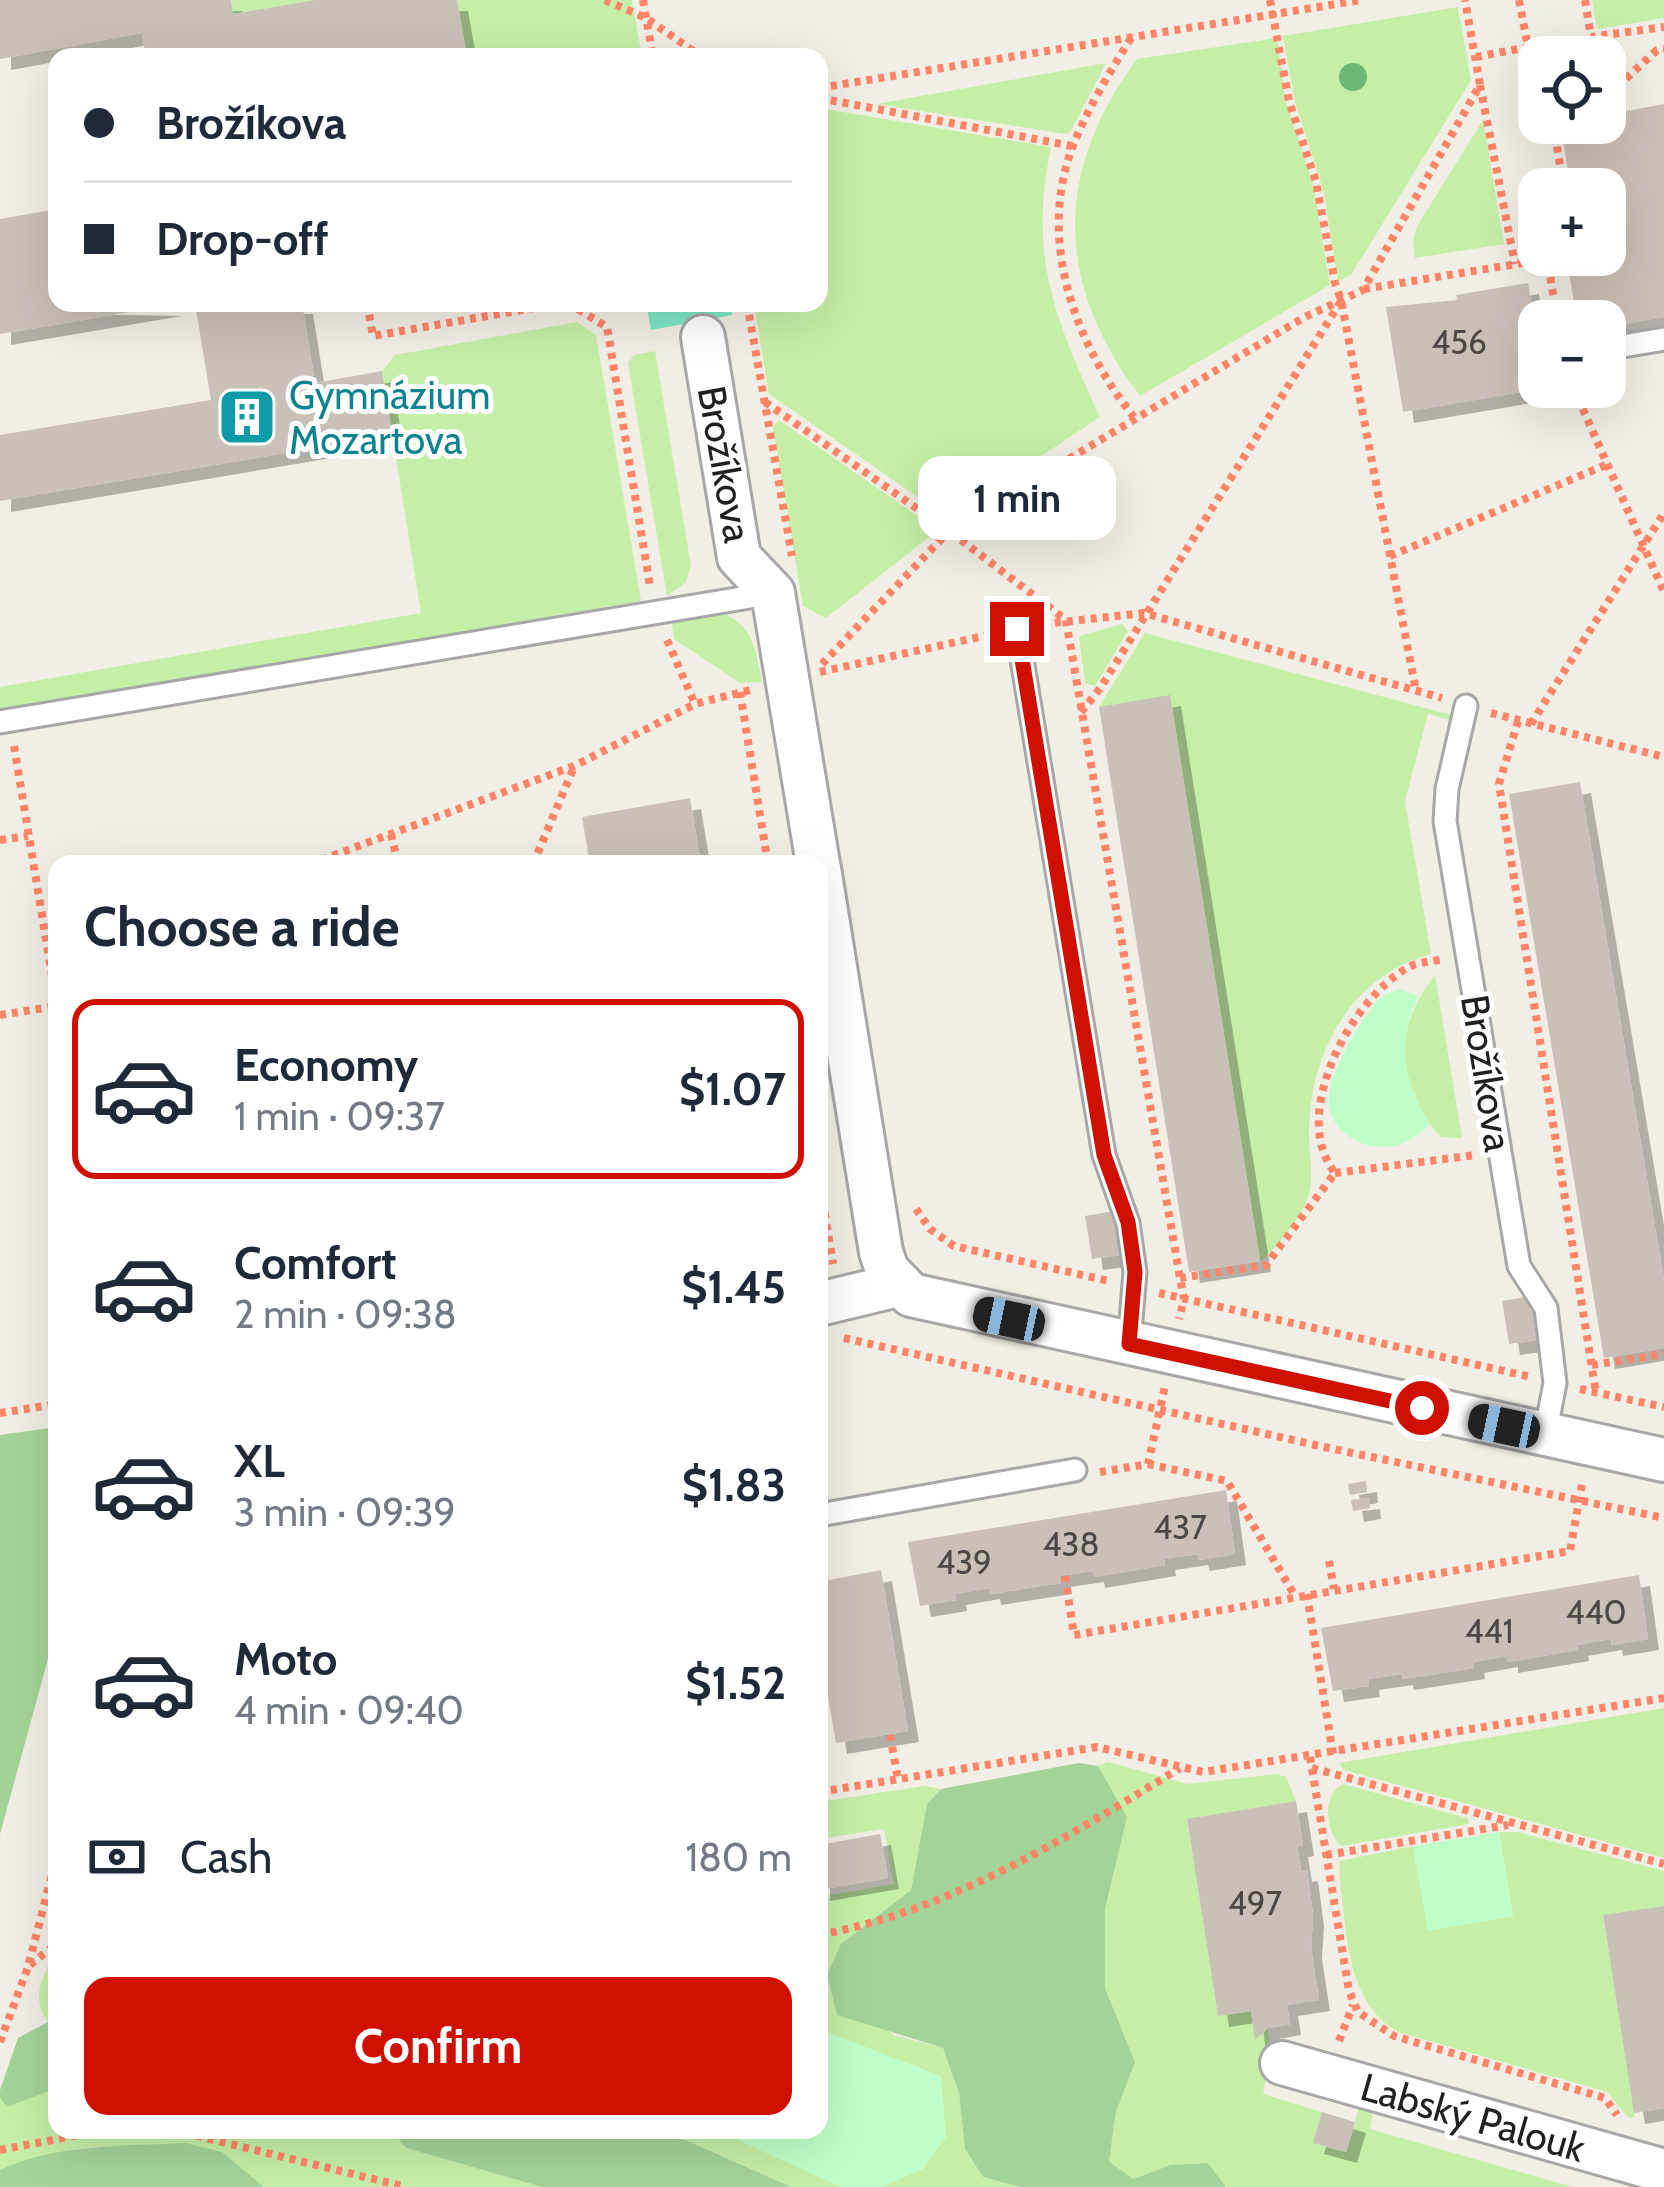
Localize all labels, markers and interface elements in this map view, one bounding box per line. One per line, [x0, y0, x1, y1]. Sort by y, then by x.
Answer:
map controls [1518, 36, 1626, 408]
button: locate [1518, 36, 1626, 144]
text: Brožíkova [156, 96, 346, 150]
button: + [1518, 168, 1626, 276]
text: Drop-off [156, 212, 329, 266]
button: − [1518, 300, 1626, 408]
house number: 456 [1431, 322, 1487, 362]
place label: Gymnázium Mozartova [289, 371, 490, 464]
street label: Brožíkova [688, 382, 762, 546]
building icon: Gymnázium Mozartova [216, 386, 278, 448]
callout: 1 min [918, 455, 1116, 539]
text: 1 min [973, 474, 1061, 522]
route end [990, 602, 1044, 656]
text: Choose a ride [84, 894, 399, 960]
street label: Brožíkova [1451, 991, 1523, 1155]
icon: car [90, 1035, 198, 1143]
text: Economy [234, 1038, 418, 1092]
text: $1.07 [679, 1062, 786, 1116]
text: 1 min · 09:37 [234, 1092, 445, 1140]
icon: car [90, 1233, 198, 1341]
text: Comfort [234, 1236, 397, 1290]
text: $1.45 [681, 1260, 786, 1314]
text: 2 min · 09:38 [234, 1290, 457, 1338]
car [970, 1294, 1048, 1344]
route start [1395, 1381, 1449, 1435]
car [1465, 1401, 1543, 1451]
icon: car [90, 1431, 198, 1539]
text: XL [234, 1434, 285, 1488]
text: $1.83 [682, 1458, 786, 1512]
text: 3 min · 09:39 [234, 1488, 456, 1536]
house number: 437 [1153, 1507, 1207, 1547]
house number: 438 [1043, 1524, 1099, 1564]
house number: 439 [936, 1542, 992, 1582]
house number: 440 [1565, 1592, 1627, 1632]
house number: 441 [1465, 1611, 1513, 1651]
icon: car [90, 1629, 198, 1737]
text: Moto [234, 1632, 337, 1686]
text: $1.52 [685, 1656, 786, 1710]
text: 4 min · 09:40 [234, 1686, 464, 1734]
icon: cash [84, 1824, 150, 1890]
text: Cash [180, 1830, 272, 1884]
text: 180 m [685, 1833, 792, 1881]
house number: 497 [1228, 1883, 1283, 1923]
button: Confirm [84, 1977, 792, 2115]
street label: Labský Palouk [1355, 2062, 1591, 2172]

